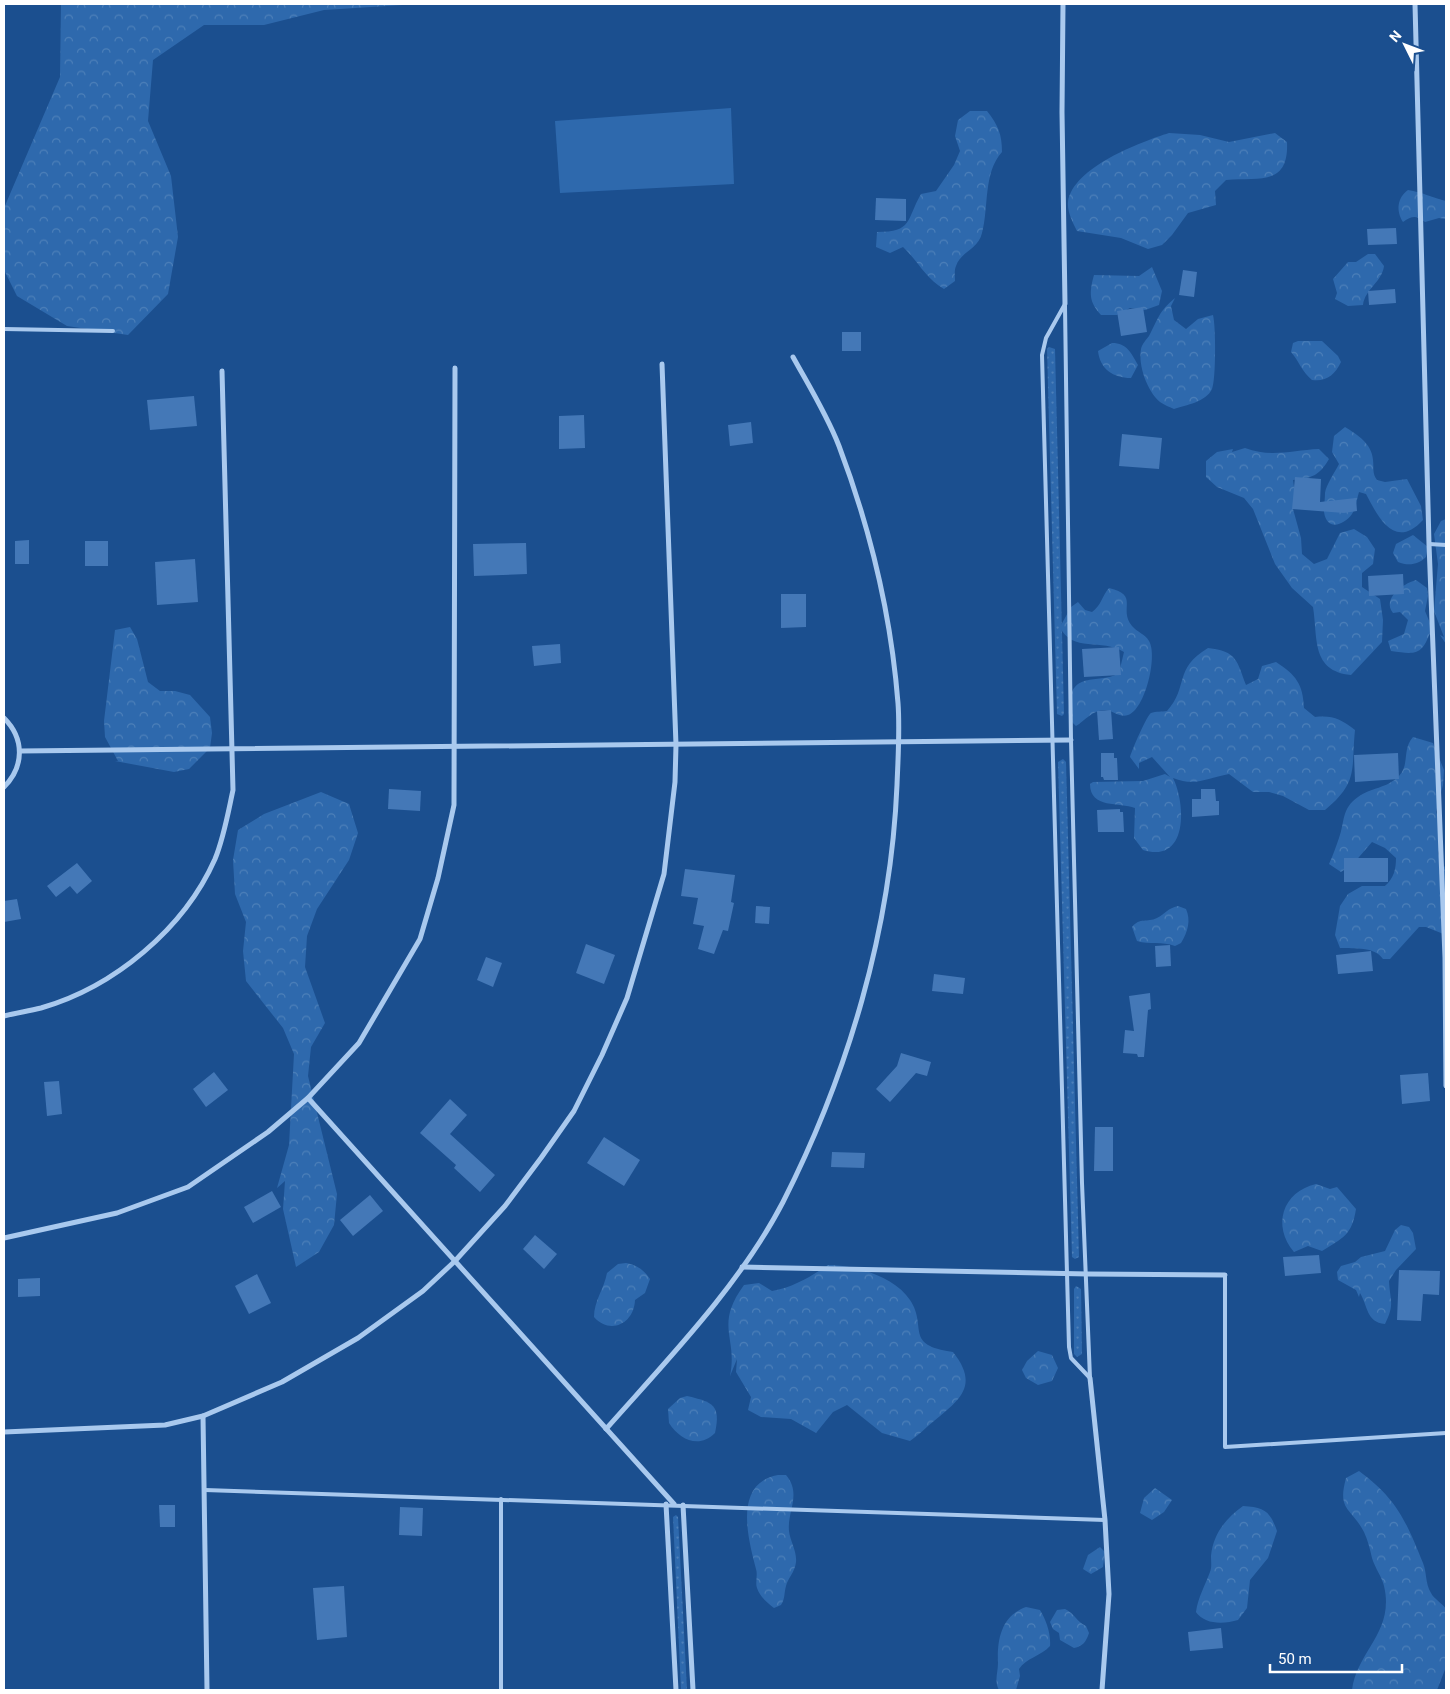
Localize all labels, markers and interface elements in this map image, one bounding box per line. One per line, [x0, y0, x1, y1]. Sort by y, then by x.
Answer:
north arrow [1380, 20, 1430, 70]
text: N [1386, 27, 1405, 45]
scale bar [1270, 1642, 1402, 1674]
text: 50 m [1278, 1650, 1312, 1668]

